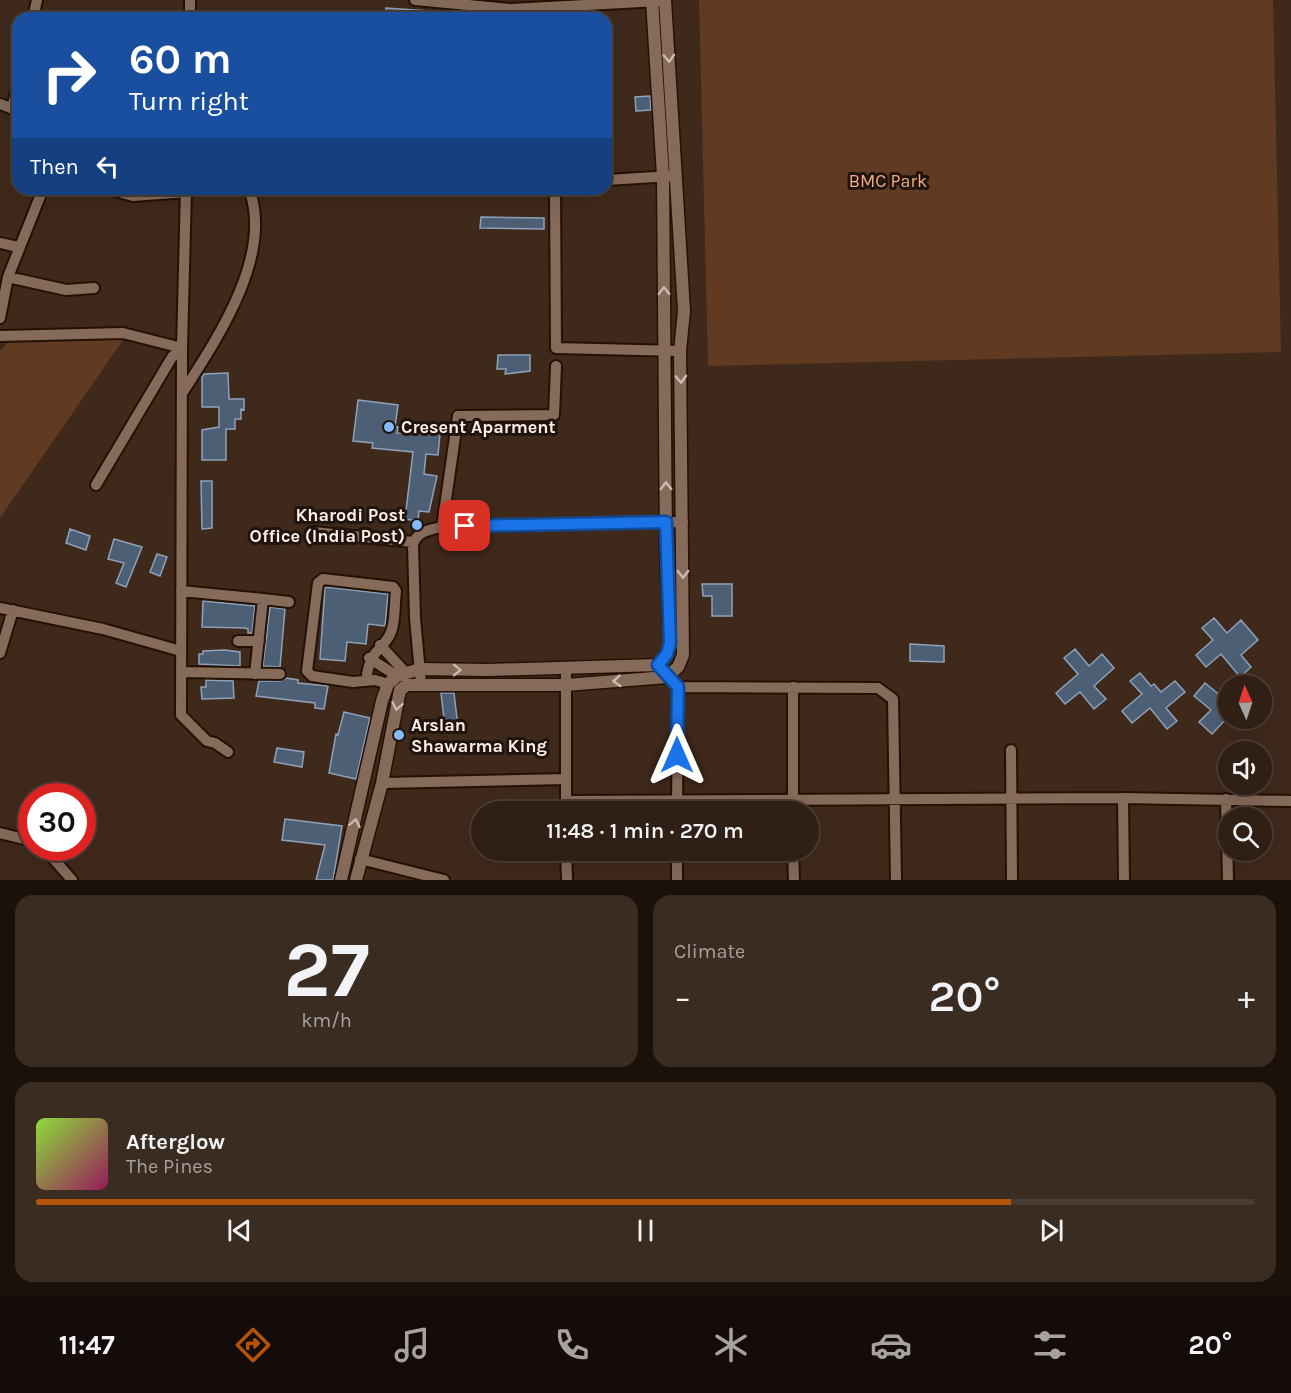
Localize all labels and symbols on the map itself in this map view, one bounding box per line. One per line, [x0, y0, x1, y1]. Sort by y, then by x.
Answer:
one-way arrow [662, 54, 675, 63]
park label: BMC Park [849, 170, 927, 192]
one-way arrow [658, 287, 670, 296]
one-way arrow [675, 374, 687, 383]
place label: Cresent Aparment [401, 416, 556, 438]
marker: Cresent Aparment [382, 420, 396, 434]
one-way arrow [660, 482, 672, 491]
pin [439, 500, 490, 551]
place label: Kharodi Post Office (India Post) [250, 504, 405, 547]
marker: Kharodi Post Office (India Post) [410, 518, 424, 532]
one-way arrow [677, 569, 689, 578]
one-way arrow [452, 663, 461, 676]
one-way arrow [612, 674, 621, 687]
north arrow [1218, 675, 1272, 729]
one-way arrow [391, 701, 404, 711]
place label: Arslan Shawarma King [411, 714, 548, 757]
position arrow [645, 723, 709, 787]
marker: Arslan Shawarma King [392, 728, 406, 742]
speed limit sign: 30 [18, 783, 96, 861]
one-way arrow [348, 819, 361, 829]

